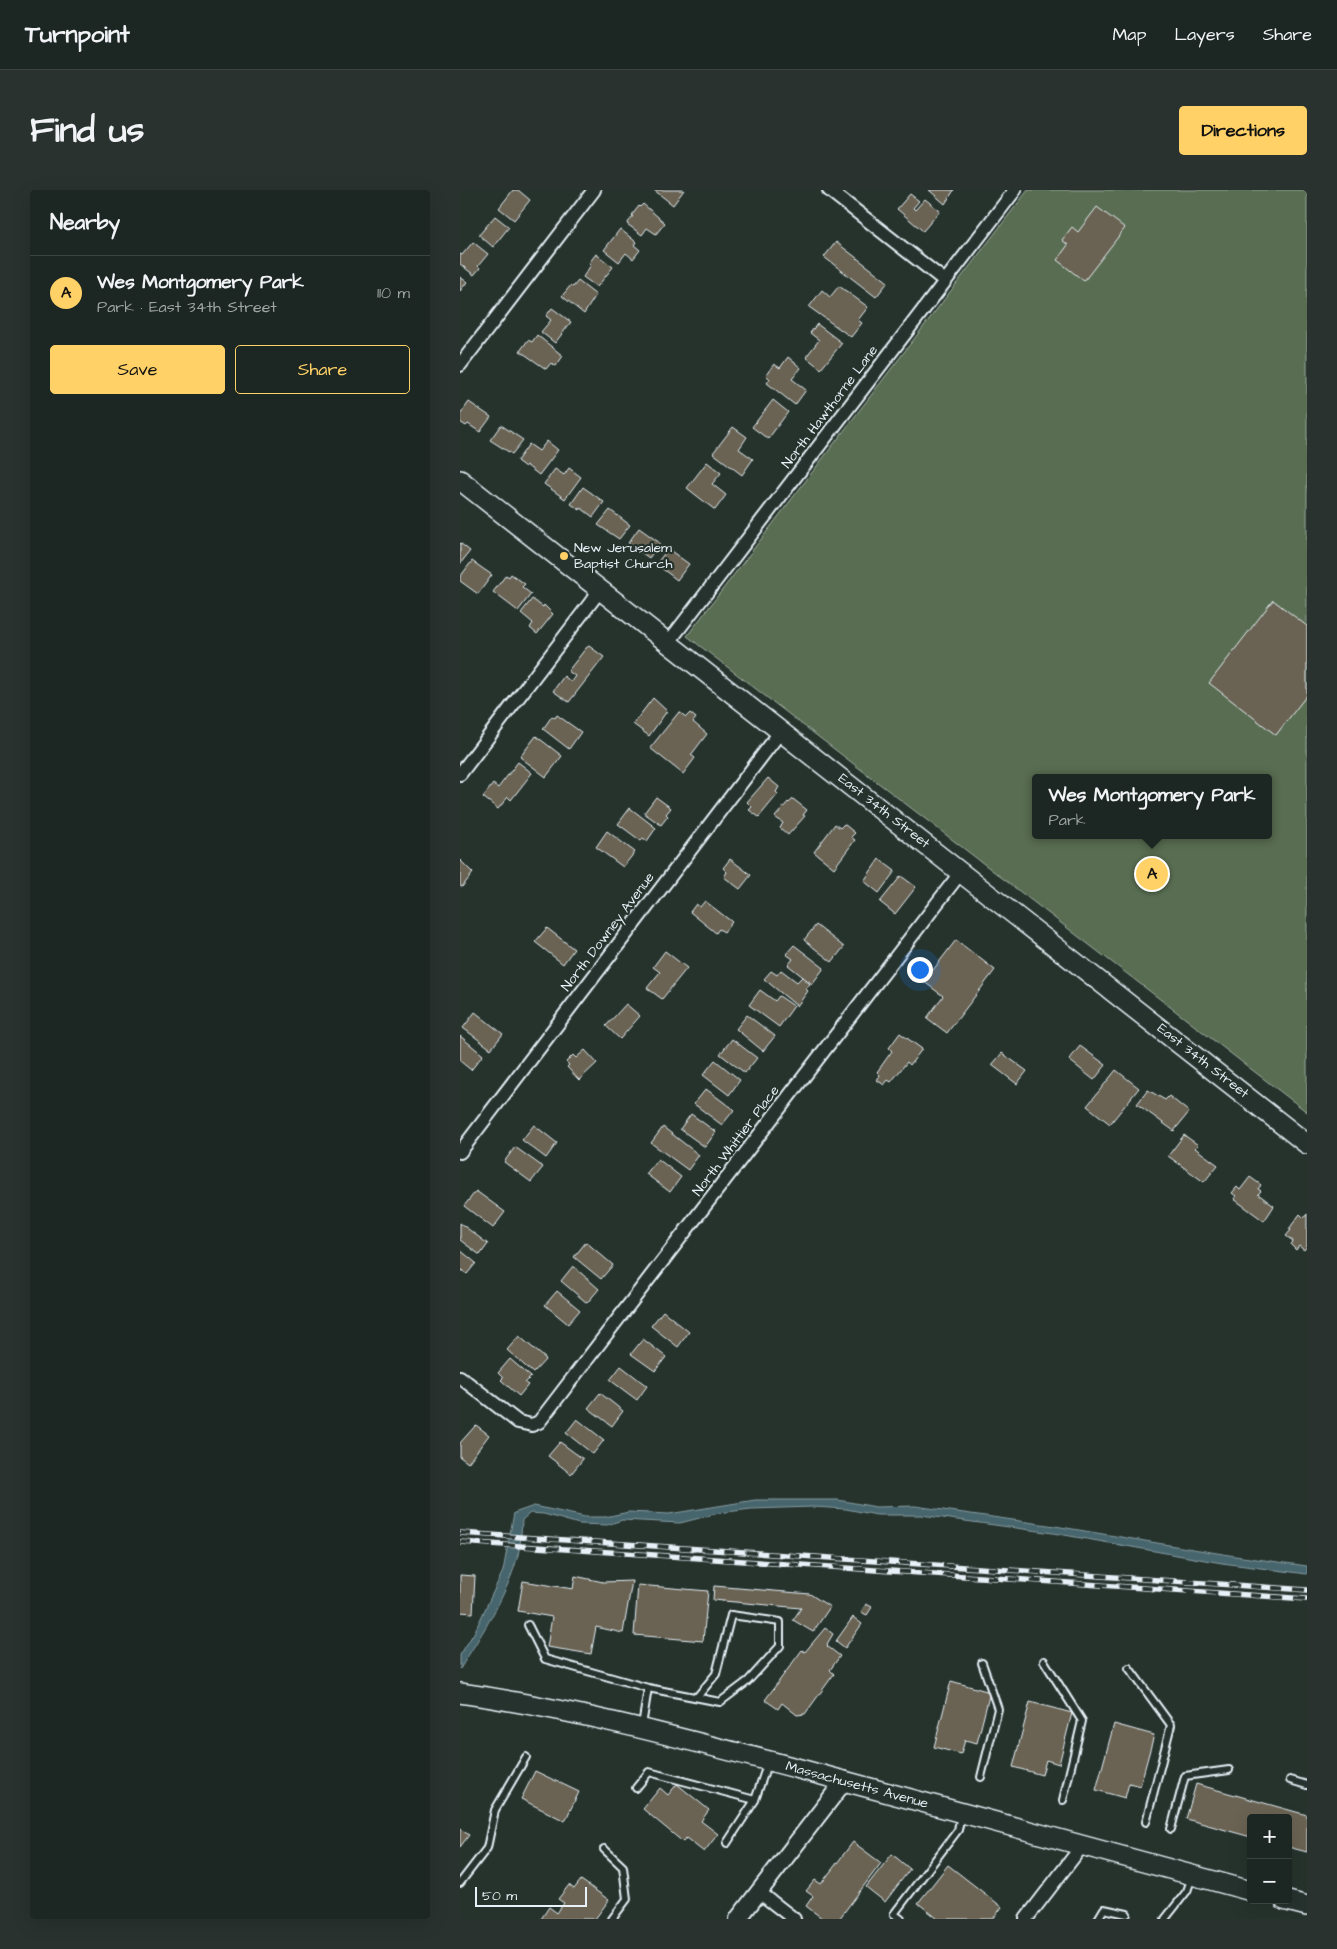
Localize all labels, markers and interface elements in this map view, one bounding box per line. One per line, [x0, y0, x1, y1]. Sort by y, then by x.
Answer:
text: Turnpoint [25, 18, 130, 52]
text: Map [1112, 22, 1146, 47]
text: Layers [1174, 22, 1235, 47]
text: Share [1263, 22, 1312, 47]
text: Find us [30, 106, 144, 155]
button: Directions [1179, 106, 1307, 155]
text: Nearby [50, 208, 120, 237]
text: Wes Montgomery Park [97, 269, 304, 296]
text: A [61, 282, 71, 304]
text: 110 m [377, 282, 410, 304]
text: Park · East 34th Street [97, 296, 277, 318]
street label: North Hawthorne Lane [777, 341, 883, 473]
button: Save [50, 345, 225, 394]
button: Share [235, 345, 410, 394]
place label: New Jerusalem Baptist Church [574, 538, 672, 574]
marker: New Jerusalem Baptist Church [558, 550, 570, 562]
street label: East 34th Street [834, 769, 934, 853]
popup [1032, 774, 1272, 839]
text: Wes Montgomery Park [1049, 782, 1255, 809]
text: Park [1049, 809, 1086, 831]
pin: A [1136, 855, 1168, 893]
street label: North Downey Avenue [557, 868, 660, 996]
your location [907, 957, 933, 983]
street label: East 34th Street [1153, 1019, 1253, 1103]
street label: North Whittier Place [688, 1081, 785, 1200]
street label: Massachusetts Avenue [783, 1756, 931, 1814]
map controls [1247, 1814, 1292, 1904]
button: + [1247, 1814, 1292, 1859]
button: − [1247, 1859, 1292, 1904]
scale bar [475, 1884, 588, 1907]
text: 50 m [482, 1886, 517, 1906]

